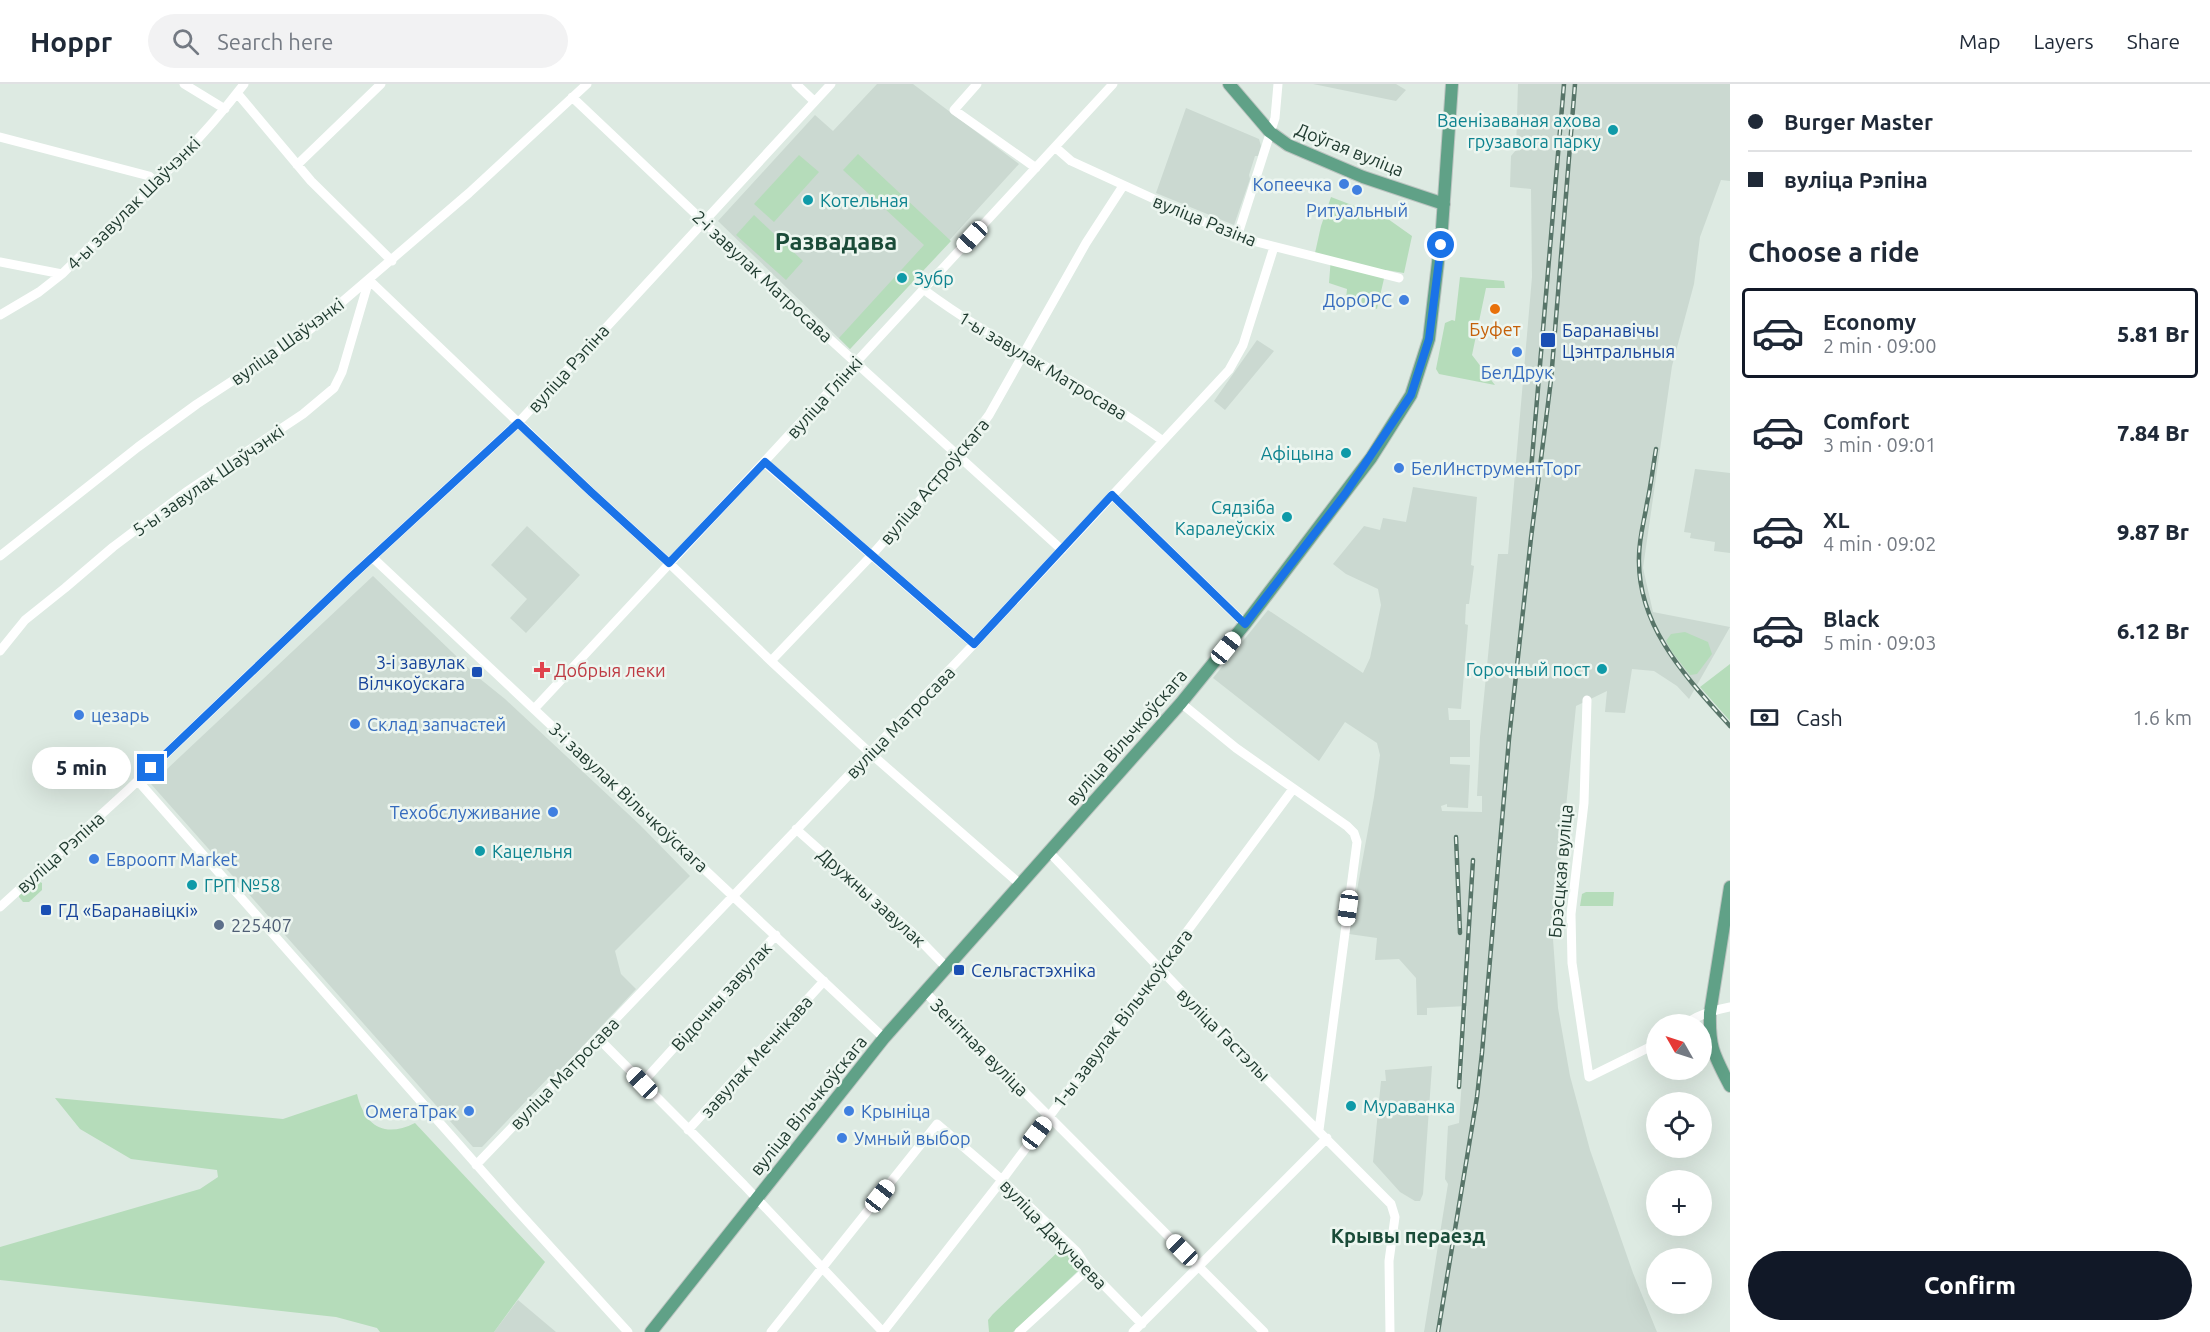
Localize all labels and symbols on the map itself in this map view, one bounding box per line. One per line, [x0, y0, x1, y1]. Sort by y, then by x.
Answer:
place label: Ваенізаваная ахова грузавога парку [1437, 110, 1601, 151]
street label: Доўгая вуліца [1293, 118, 1407, 180]
marker: Ваенізаваная ахова грузавога парку [1606, 123, 1620, 137]
street label: 4-ы завулак Шаўчэнкі [62, 132, 204, 274]
place label: Копеечка [1253, 174, 1332, 194]
marker: Копеечка [1337, 177, 1351, 191]
marker: Ритуальный [1350, 183, 1364, 197]
place label: Котельная [820, 190, 909, 210]
street label: вуліца Разіна [1150, 190, 1260, 250]
marker: Котельная [801, 193, 815, 207]
place label: Ритуальный [1306, 200, 1408, 220]
street label: 2-і завулак Матросава [689, 206, 837, 346]
car [953, 218, 991, 256]
district label: Развадава [775, 228, 897, 255]
route start [1427, 231, 1454, 258]
place label: Зубр [914, 268, 954, 288]
marker: Зубр [895, 271, 909, 285]
place label: ДорОРС [1323, 290, 1392, 310]
street label: вуліца Шаўчэнкі [227, 293, 347, 389]
marker: ДорОРС [1397, 293, 1411, 307]
marker: Буфет [1488, 302, 1502, 316]
street label: 1-ы завулак Матросава [955, 307, 1131, 423]
place label: Буфет [1469, 319, 1521, 339]
street label: вуліца Рэпіна [523, 320, 613, 416]
place label: Баранавічы Цэнтральныя [1562, 320, 1675, 361]
marker: Баранавічы Цэнтральныя [1539, 331, 1557, 349]
marker: БелДрук [1510, 345, 1524, 359]
street label: вуліца Глінкі [782, 352, 866, 442]
place label: БелДрук [1481, 362, 1553, 382]
street label: вуліца Астроўскага [875, 414, 993, 548]
street label: 5-ы завулак Шаўчэнкі [129, 420, 287, 540]
place label: Афіцына [1261, 443, 1334, 463]
marker: Афіцына [1339, 446, 1353, 460]
place label: БелИнструментТорг [1411, 458, 1581, 478]
marker: БелИнструментТорг [1392, 461, 1406, 475]
place label: Сядзіба Каралеўскіх [1175, 497, 1275, 538]
marker: Сядзіба Каралеўскіх [1280, 510, 1294, 524]
car [1208, 628, 1244, 668]
place label: 3-і завулак Вілчкоўскага [358, 652, 465, 693]
place label: Горочный пост [1466, 659, 1590, 679]
place label: Добрыя леки [554, 660, 666, 680]
street label: вуліца Матросава [841, 662, 959, 782]
marker: Горочный пост [1595, 662, 1609, 676]
marker: Добрыя леки [535, 663, 549, 677]
marker: 3-і завулак Вілчкоўскага [470, 665, 484, 679]
street label: вуліца Вільчкоўскага [1061, 665, 1191, 809]
place label: цезарь [91, 705, 149, 725]
marker: цезарь [72, 708, 86, 722]
place label: Склад запчастей [367, 714, 506, 734]
marker: Склад запчастей [348, 717, 362, 731]
street label: 3-і завулак Вільчкоўскага [545, 718, 713, 876]
callout: 5 min [31, 747, 130, 789]
route end [137, 754, 164, 781]
place label: Техобслуживание [390, 802, 541, 822]
street label: Брэсцкая вуліца [1544, 803, 1576, 939]
marker: Техобслуживание [546, 805, 560, 819]
street label: вуліца Рэпіна [12, 807, 108, 897]
place label: Кацельня [492, 841, 573, 861]
street label: Дружны завулак [814, 843, 930, 951]
marker: Кацельня [473, 844, 487, 858]
place label: Евроопт Market [106, 849, 238, 869]
marker: Евроопт Market [87, 852, 101, 866]
place label: ГРП №58 [204, 875, 280, 895]
marker: ГРП №58 [185, 878, 199, 892]
car [1337, 889, 1359, 927]
place label: ГД «Баранавіцкі» [58, 900, 198, 920]
marker: ГД «Баранавіцкі» [39, 903, 53, 917]
place label: 225407 [231, 915, 292, 935]
marker: 225407 [212, 918, 226, 932]
street label: 1-ы завулак Вільчкоўскага [1048, 925, 1196, 1111]
street label: Відочны завулак [667, 937, 775, 1055]
place label: Сельгастэхніка [971, 960, 1096, 980]
marker: Сельгастэхніка [952, 963, 966, 977]
street label: вуліца Гастэлы [1173, 983, 1275, 1085]
street label: завулак Мечнікава [696, 991, 816, 1121]
street label: Зенітная вуліца [927, 994, 1033, 1100]
street label: вуліца Матросава [505, 1013, 623, 1133]
north arrow [1646, 1014, 1712, 1080]
street label: вуліца Вільчкоўскага [746, 1031, 870, 1179]
car [623, 1064, 661, 1102]
place label: Мураванка [1363, 1096, 1455, 1116]
marker: Мураванка [1344, 1099, 1358, 1113]
place label: ОмегаТрак [365, 1101, 457, 1121]
place label: Крыніца [861, 1101, 930, 1121]
marker: ОмегаТрак [462, 1104, 476, 1118]
marker: Крыніца [842, 1104, 856, 1118]
car [1019, 1113, 1055, 1153]
place label: Умный выбор [854, 1128, 970, 1148]
marker: Умный выбор [835, 1131, 849, 1145]
street label: вуліца Дакучаева [997, 1175, 1111, 1293]
car [862, 1176, 898, 1216]
district label: Крывы пераезд [1331, 1224, 1485, 1247]
car [1163, 1231, 1201, 1269]

